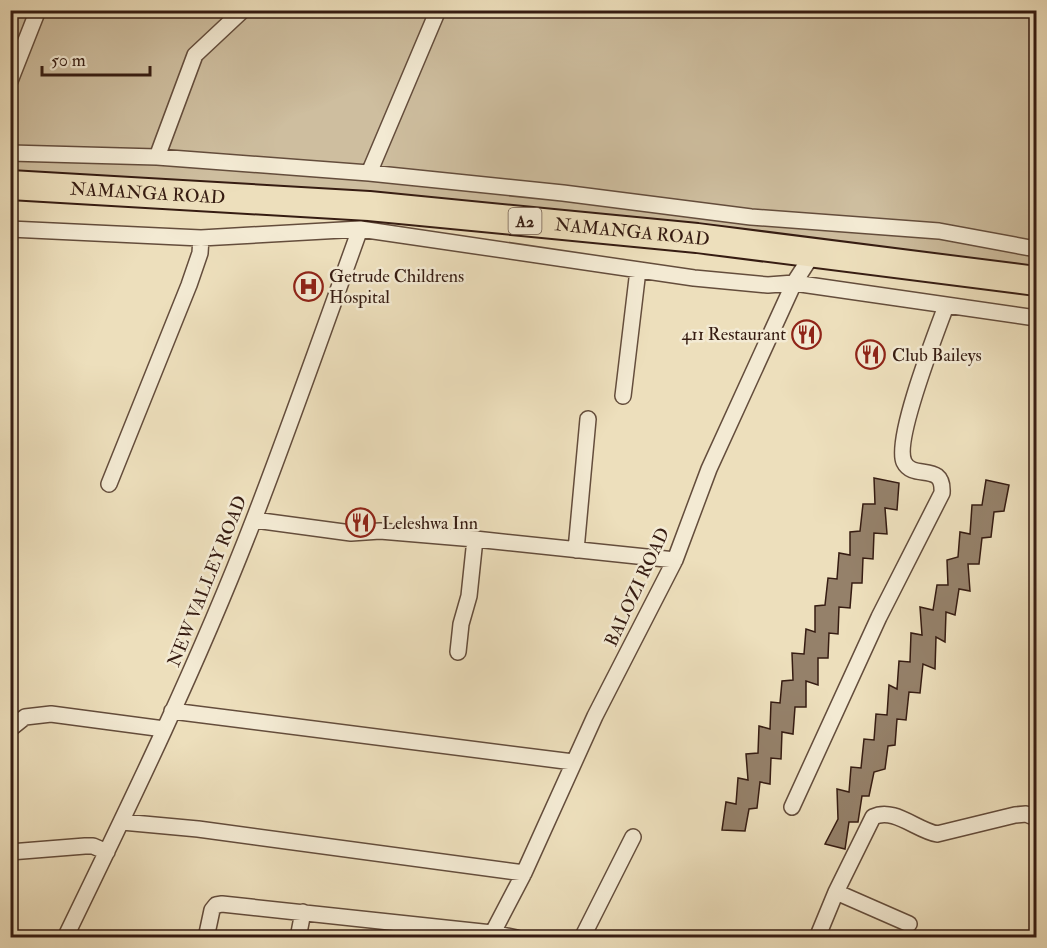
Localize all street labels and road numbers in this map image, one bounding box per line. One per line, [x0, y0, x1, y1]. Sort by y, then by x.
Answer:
street label: NAMANGA ROAD [69, 178, 226, 210]
road number: A2 [508, 208, 542, 234]
street label: NAMANGA ROAD [554, 213, 711, 251]
street label: NEW VALLEY ROAD [163, 492, 252, 670]
street label: BALOZI ROAD [600, 524, 675, 650]

